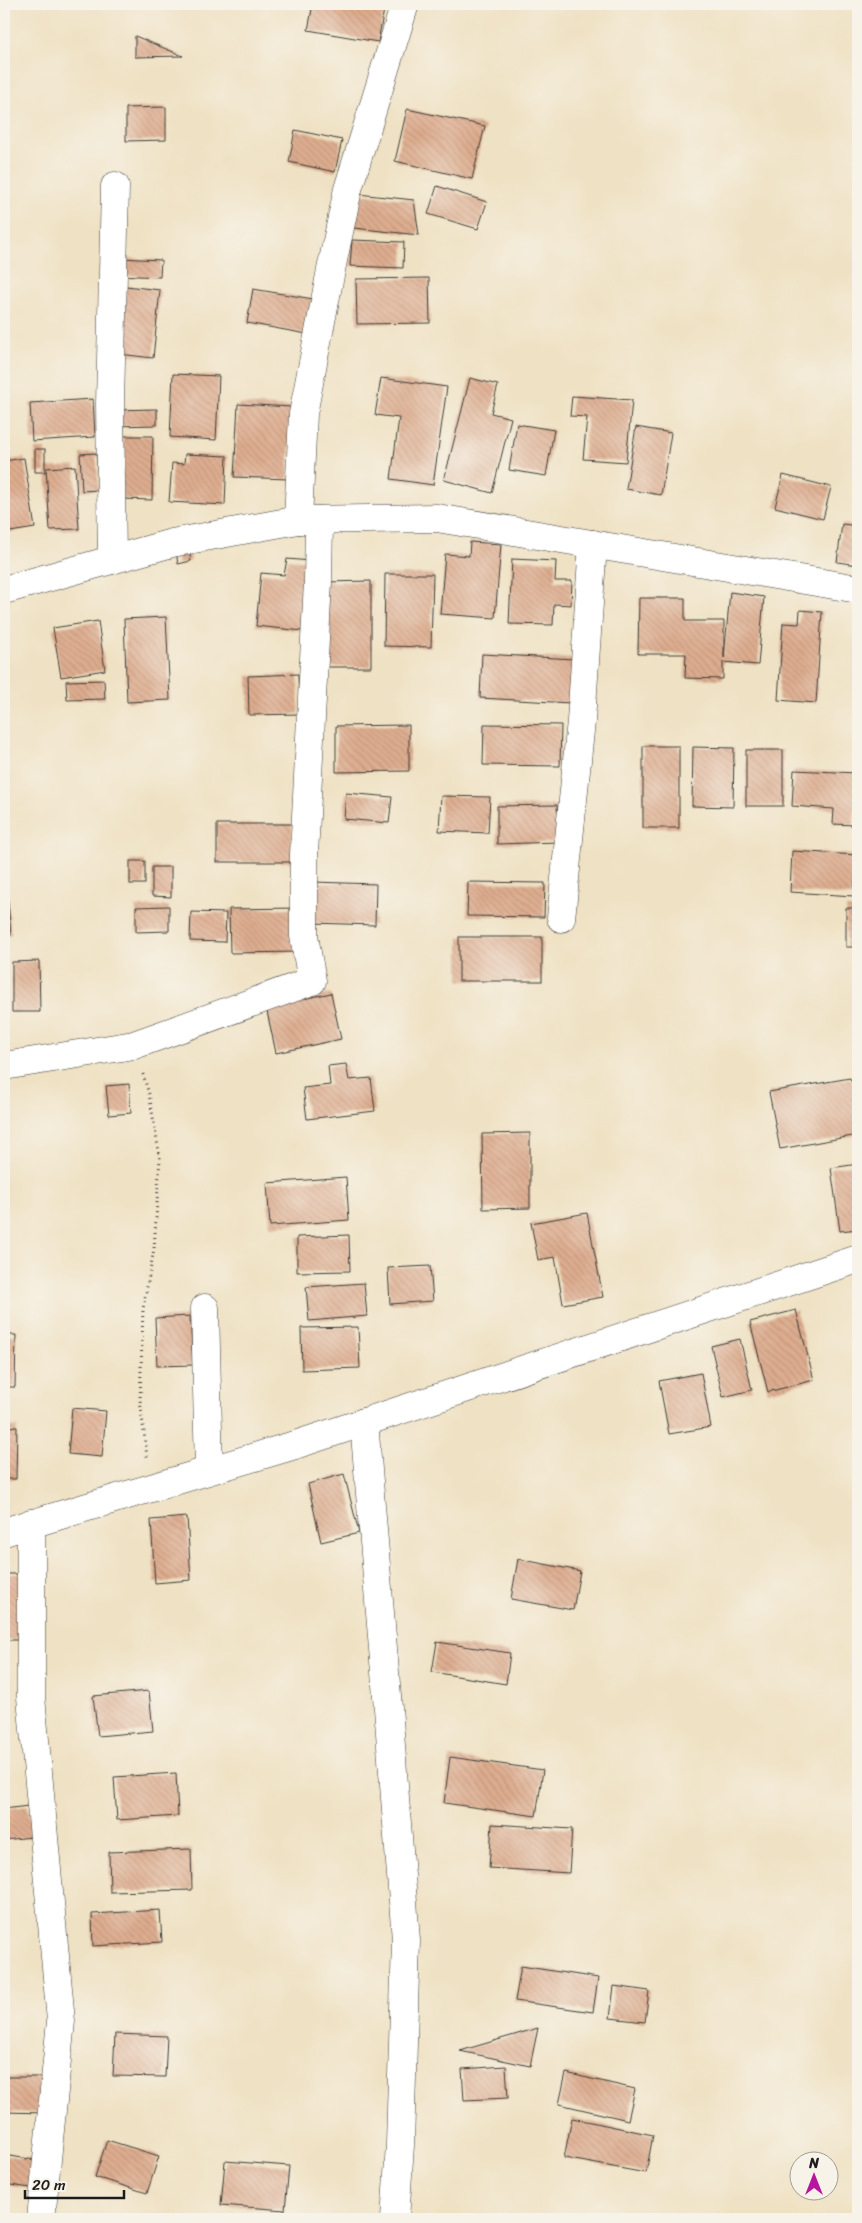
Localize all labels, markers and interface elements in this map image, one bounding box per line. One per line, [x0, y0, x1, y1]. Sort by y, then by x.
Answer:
north arrow [790, 2150, 840, 2200]
text: N [808, 2151, 819, 2176]
scale bar [25, 2168, 124, 2200]
text: 20 m [32, 2172, 66, 2198]

